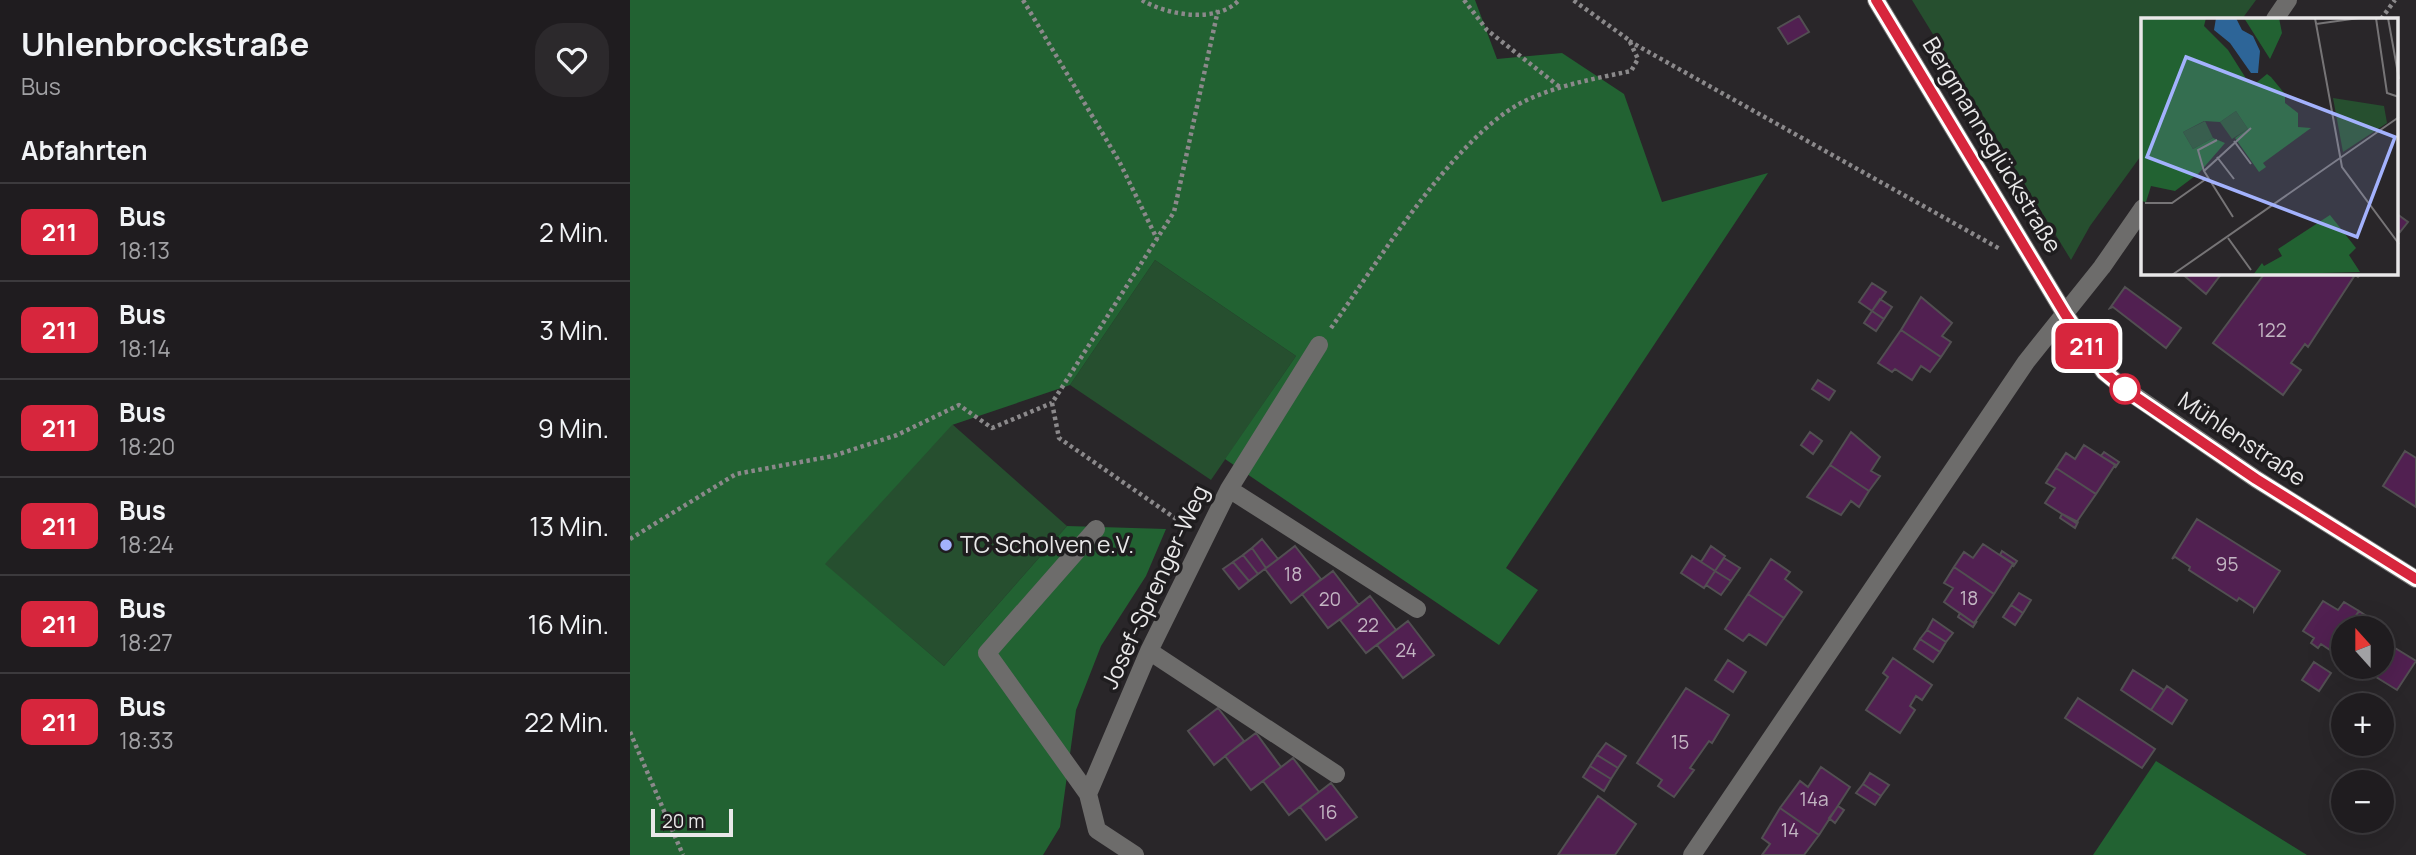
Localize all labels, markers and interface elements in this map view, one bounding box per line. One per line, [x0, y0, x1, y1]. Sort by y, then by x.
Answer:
inset map [2141, 18, 2399, 275]
text: Uhlenbrockstraße [21, 21, 309, 66]
button: heart [535, 23, 609, 97]
street label: Bergmannsglückstraße [1916, 31, 2070, 258]
text: Bus [21, 70, 61, 102]
text: Abfahrten [21, 132, 148, 168]
text: Bus [119, 198, 166, 234]
text: 2 Min. [539, 214, 609, 250]
text: 211 [42, 215, 77, 248]
text: 18:13 [119, 234, 170, 266]
text: Bus [119, 296, 166, 332]
text: 3 Min. [539, 312, 609, 348]
text: 211 [42, 313, 77, 346]
house number: 122 [2257, 317, 2287, 343]
line badge: 211 [2047, 323, 2127, 369]
text: 211 [2069, 329, 2105, 362]
text: 18:14 [119, 332, 171, 364]
unlabelled marker [2110, 374, 2140, 404]
street label: Mühlenstraße [2172, 384, 2313, 493]
text: Bus [119, 394, 166, 430]
text: 9 Min. [538, 410, 609, 446]
text: 211 [42, 411, 77, 444]
text: 18:20 [119, 430, 175, 462]
street label: Josef-Sprenger-Weg [1093, 480, 1215, 694]
text: Bus [119, 492, 166, 528]
text: 13 Min. [529, 508, 609, 544]
text: 211 [42, 509, 77, 542]
text: 18:24 [119, 528, 174, 560]
place label: TC Scholven e.V. [960, 528, 1134, 560]
marker: TC Scholven e.V. [938, 537, 954, 553]
house number: 95 [2216, 551, 2238, 577]
house number: 18 [1284, 561, 1302, 587]
house number: 18 [1960, 585, 1978, 611]
house number: 20 [1319, 586, 1341, 612]
text: Bus [119, 590, 166, 626]
text: 16 Min. [528, 606, 609, 642]
text: 211 [42, 607, 77, 640]
house number: 22 [1357, 612, 1379, 638]
north arrow [2331, 616, 2394, 679]
map controls [2331, 616, 2394, 833]
text: 18:27 [119, 626, 173, 658]
house number: 24 [1395, 637, 1417, 663]
text: Bus [119, 688, 166, 724]
button: + [2331, 693, 2394, 756]
text: 22 Min. [524, 704, 609, 740]
text: 211 [42, 705, 77, 738]
text: 18:33 [119, 724, 174, 756]
house number: 15 [1671, 729, 1689, 755]
button: − [2331, 770, 2394, 833]
house number: 14a [1799, 786, 1829, 812]
house number: 16 [1318, 799, 1338, 825]
scale bar [651, 806, 733, 838]
text: 20 m [662, 808, 704, 834]
house number: 14 [1781, 817, 1799, 843]

